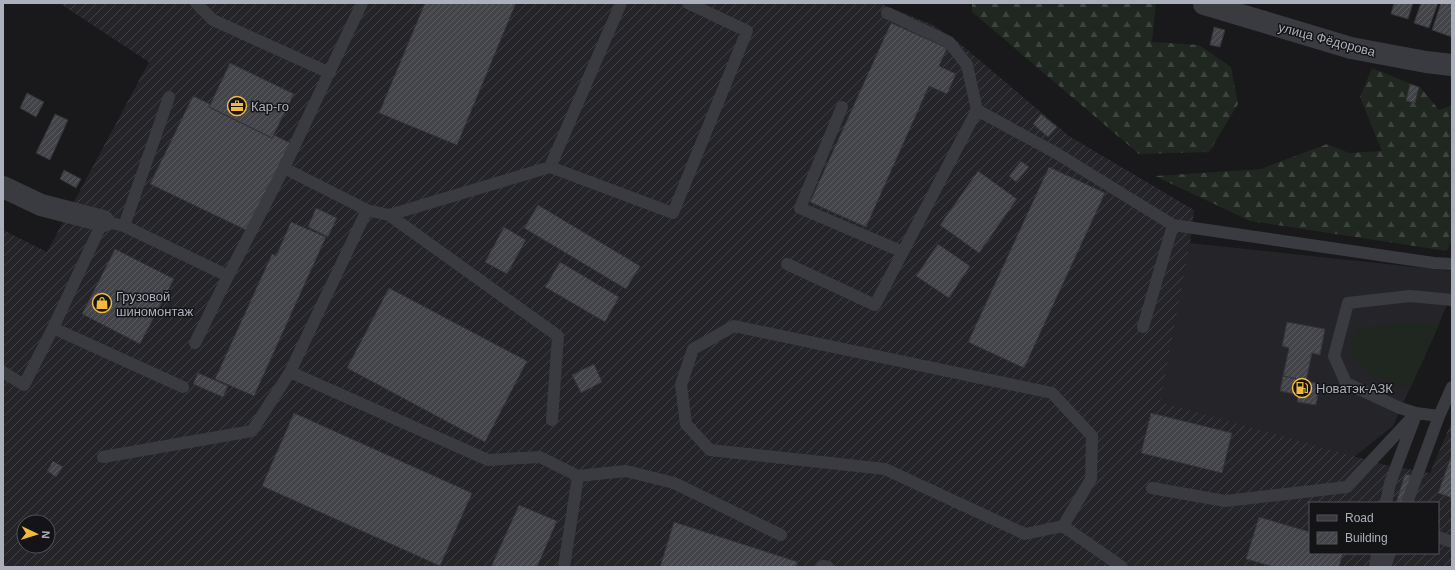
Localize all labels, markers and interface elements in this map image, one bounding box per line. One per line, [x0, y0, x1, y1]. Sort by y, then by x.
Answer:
street label: улица Фёдорова [1277, 19, 1378, 60]
office icon: Кар-го [226, 95, 248, 117]
place label: Кар-го [251, 99, 289, 114]
place label: Грузовой шиномонтаж [116, 289, 193, 319]
shop icon: Грузовой шиномонтаж [91, 292, 113, 314]
fuel station icon: Новатэк-АЗК [1291, 377, 1313, 399]
place label: Новатэк-АЗК [1316, 381, 1393, 396]
legend [1309, 502, 1439, 554]
text: Road [1345, 511, 1374, 525]
north arrow [16, 514, 56, 554]
text: N [40, 530, 52, 539]
text: Building [1345, 531, 1388, 545]

